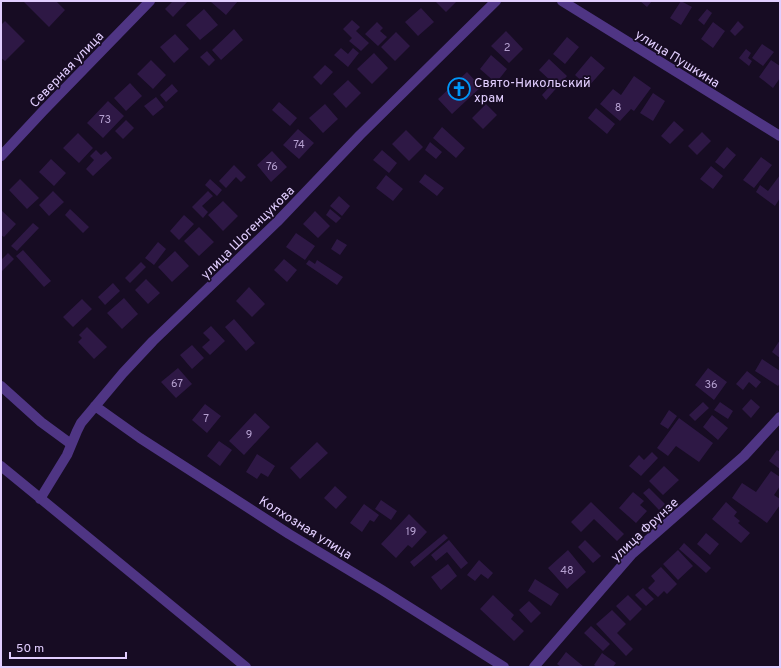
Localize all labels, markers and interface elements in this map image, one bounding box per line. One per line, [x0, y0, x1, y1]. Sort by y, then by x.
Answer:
street label: улица Пушкина [632, 27, 722, 92]
street label: Северная улица [27, 29, 108, 112]
house number: 2 [504, 41, 510, 55]
church icon: Свято-Никольский храм [446, 76, 472, 102]
place label: Свято-Никольский храм [474, 76, 591, 107]
house number: 8 [615, 101, 621, 115]
house number: 73 [99, 113, 111, 127]
house number: 74 [293, 138, 305, 152]
house number: 76 [266, 160, 278, 174]
street label: улица Шогенцукова [198, 183, 298, 283]
house number: 67 [171, 377, 183, 391]
house number: 36 [704, 378, 718, 392]
house number: 7 [203, 412, 209, 426]
house number: 9 [246, 428, 252, 442]
street label: Колхозная улица [255, 494, 354, 564]
street label: улица Фрунзе [608, 495, 682, 566]
house number: 19 [406, 525, 416, 539]
house number: 48 [560, 564, 574, 578]
scale bar [10, 634, 126, 660]
text: 50 m [16, 641, 44, 657]

